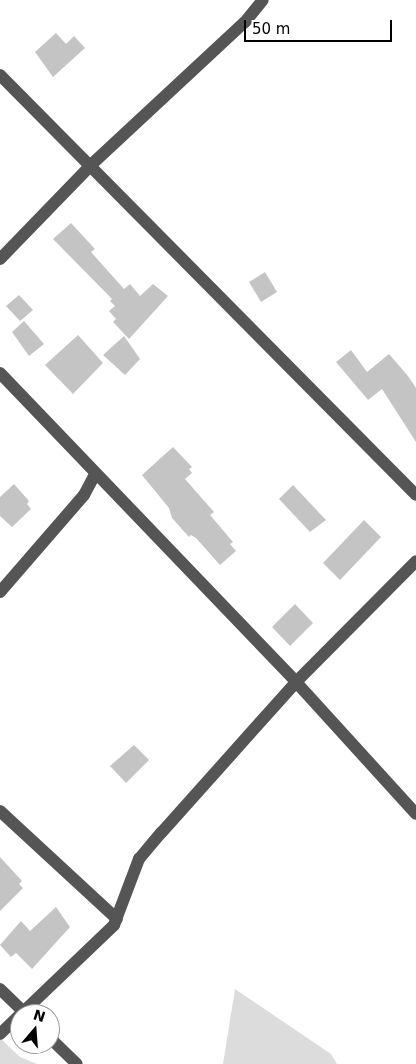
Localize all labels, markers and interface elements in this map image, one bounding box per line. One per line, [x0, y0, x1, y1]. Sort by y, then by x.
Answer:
scale bar [246, 10, 394, 42]
text: 50 m [252, 20, 290, 38]
north arrow [10, 1004, 60, 1054]
text: N [31, 1006, 47, 1025]

